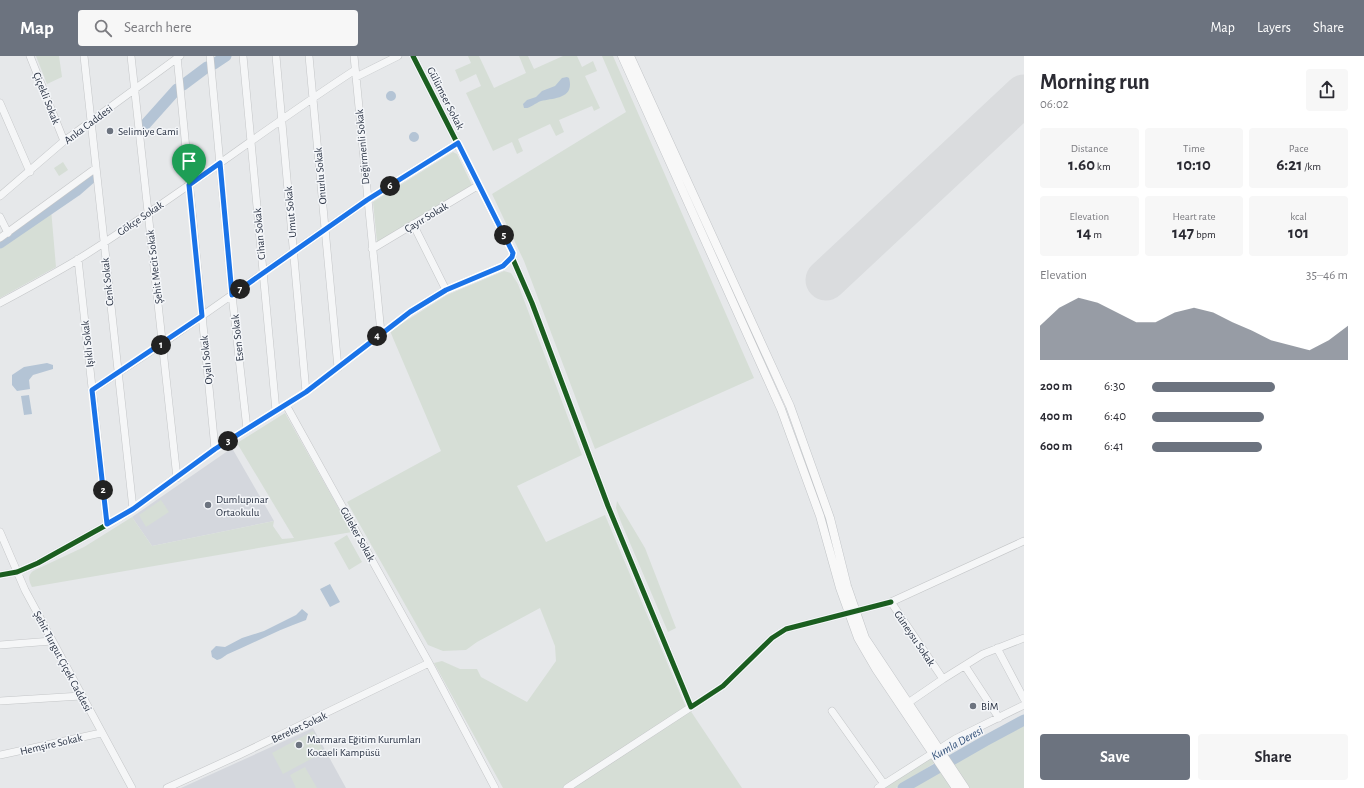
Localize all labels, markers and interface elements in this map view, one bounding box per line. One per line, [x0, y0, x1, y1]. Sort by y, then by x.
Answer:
search box [78, 10, 358, 46]
icon: search [92, 17, 114, 39]
text: Map [20, 19, 54, 38]
text: Search here [124, 20, 192, 35]
text: Map [1210, 21, 1235, 35]
text: Layers [1257, 21, 1291, 35]
text: Share [1313, 21, 1344, 35]
street label: Gülümser Sokak [425, 65, 466, 131]
button: share [1306, 69, 1348, 111]
street label: Çiçekli Sokak [31, 71, 62, 126]
text: Morning run [1040, 71, 1150, 93]
text: 06:02 [1040, 98, 1069, 111]
street label: Anka Caddesi [62, 103, 115, 146]
street label: Değirmenli Sokak [354, 109, 371, 185]
marker: Selimiye Cami [105, 126, 115, 136]
place label: Selimiye Cami [118, 126, 178, 137]
text: Distance [1071, 143, 1108, 154]
text: Time [1183, 143, 1205, 154]
text: Pace [1289, 143, 1309, 154]
pin [172, 144, 206, 185]
street label: Onurlu Sokak [313, 147, 328, 205]
icon: arrive [178, 150, 200, 172]
text: 1.60 [1068, 156, 1095, 173]
text: 10:10 [1177, 156, 1211, 173]
text: 6:21 [1276, 156, 1302, 173]
text: km [1095, 161, 1111, 172]
text: /km [1302, 161, 1321, 172]
pin: 6 [380, 176, 400, 196]
text: 6 [387, 180, 393, 191]
street label: Umut Sokak [283, 186, 298, 238]
street label: Gökçe Sokak [115, 199, 165, 238]
street label: Çayır Sokak [403, 200, 450, 235]
street label: Cihan Sokak [252, 208, 267, 260]
text: Elevation [1069, 211, 1109, 222]
text: Heart rate [1172, 211, 1216, 222]
text: kcal [1290, 211, 1307, 222]
text: 14 [1077, 224, 1091, 241]
text: 147 [1172, 224, 1194, 241]
text: 101 [1288, 224, 1309, 241]
pin: 5 [494, 225, 514, 245]
street label: Şehit Mecit Sokak [144, 229, 165, 305]
text: 5 [502, 229, 506, 240]
text: m [1091, 229, 1102, 240]
text: bpm [1194, 229, 1216, 240]
street label: Cenk Sokak [99, 257, 115, 307]
text: Elevation [1040, 269, 1087, 282]
text: 35–46 m [1306, 269, 1348, 282]
pin: 7 [230, 279, 250, 299]
text: 7 [238, 283, 242, 294]
street label: Esen Sokak [230, 314, 245, 362]
street label: Işıklı Sokak [80, 320, 95, 368]
pin: 4 [367, 326, 387, 346]
text: 4 [374, 330, 380, 341]
pin: 1 [151, 335, 171, 355]
street label: Oyalı Sokak [198, 335, 215, 385]
text: 1 [159, 339, 163, 350]
text: 200 m [1040, 380, 1072, 393]
text: 6:30 [1104, 380, 1125, 393]
text: 400 m [1040, 410, 1073, 423]
text: 6:40 [1104, 410, 1126, 423]
pin: 3 [218, 431, 238, 451]
text: 3 [226, 435, 230, 446]
text: 600 m [1040, 440, 1072, 453]
text: 6:41 [1104, 440, 1124, 453]
pin: 2 [93, 480, 113, 500]
text: 2 [100, 484, 106, 495]
place label: Dumlupınar Ortaokulu [216, 494, 269, 518]
marker: Dumlupınar Ortaokulu [203, 500, 213, 510]
street label: Güleker Sokak [338, 505, 377, 563]
street label: Şehit Turgut Çiçek Caddesi [31, 609, 94, 713]
street label: Güneysu Sokak [892, 609, 937, 668]
marker: BİM [968, 701, 978, 711]
place label: BİM [981, 701, 999, 712]
street label: Bereket Sokak [270, 710, 329, 745]
water label: Kumla Deresi [929, 724, 985, 762]
street label: Hemşire Sokak [19, 732, 83, 757]
place label: Marmara Eğitim Kurumları Kocaeli Kampüsü [307, 734, 421, 758]
button: Save [1040, 734, 1190, 780]
button: Share [1198, 734, 1348, 780]
marker: Marmara Eğitim Kurumları Kocaeli Kampüsü [294, 740, 304, 750]

